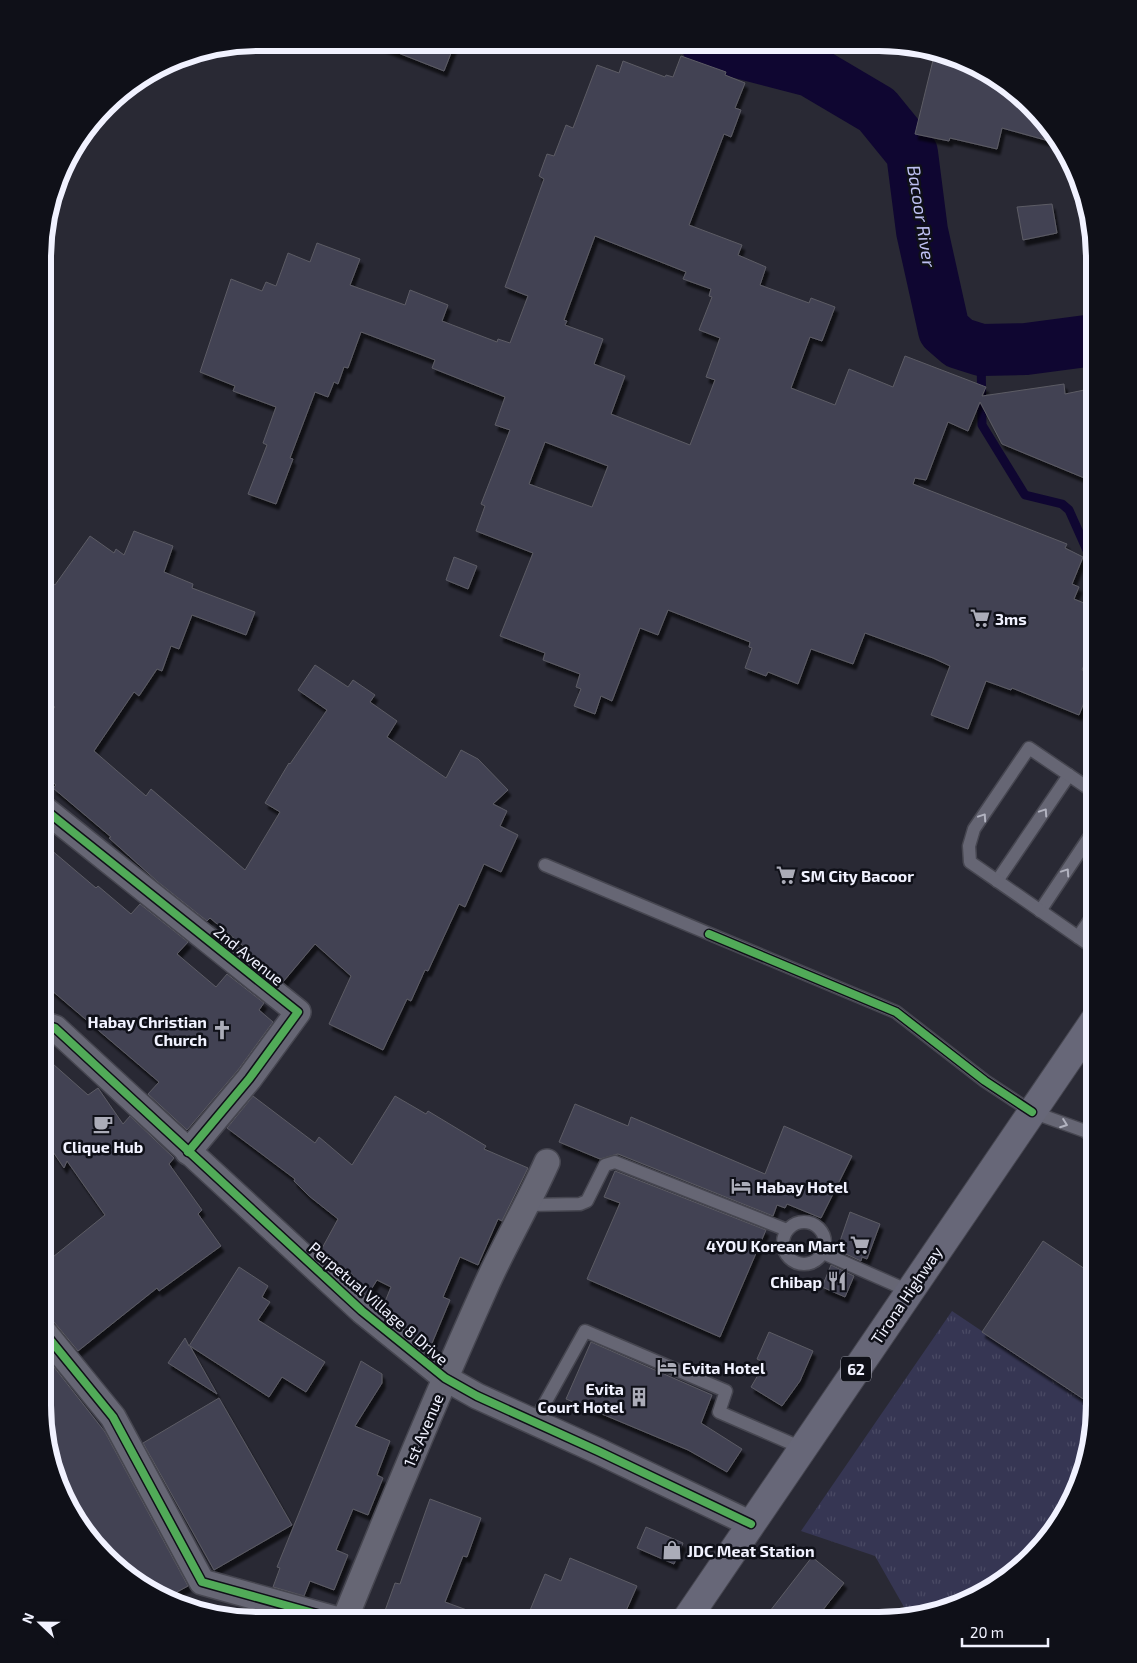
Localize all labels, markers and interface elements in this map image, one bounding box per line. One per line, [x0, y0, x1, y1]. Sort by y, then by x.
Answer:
water label: Bacoor River [903, 163, 941, 269]
supermarket icon: 3ms [969, 607, 991, 629]
place label: 3ms [995, 609, 1027, 628]
one-way arrow [1038, 808, 1047, 818]
one-way arrow [977, 813, 986, 822]
supermarket icon: SM City Bacoor [775, 864, 797, 886]
place label: SM City Bacoor [801, 866, 914, 886]
one-way arrow [1060, 868, 1069, 878]
street label: 2nd Avenue [210, 921, 288, 989]
place label: Habay Christian Church [88, 1012, 207, 1049]
church icon: Habay Christian Church [211, 1019, 233, 1041]
cafe icon: Clique Hub [92, 1113, 114, 1135]
one-way arrow [1059, 1118, 1067, 1128]
place label: Clique Hub [63, 1137, 143, 1156]
hotel icon: Habay Hotel [730, 1175, 752, 1197]
place label: Habay Hotel [756, 1177, 849, 1197]
supermarket icon: 4YOU Korean Mart [849, 1234, 871, 1256]
place label: 4YOU Korean Mart [706, 1236, 845, 1255]
street label: Perpetual Village 8 Drive [306, 1237, 452, 1369]
street label: Tirona Highway [866, 1242, 946, 1347]
restaurant icon: Chibap [826, 1270, 848, 1292]
place label: Chibap [770, 1272, 822, 1291]
hotel icon: Evita Hotel [656, 1356, 678, 1378]
road number: 62 [841, 1356, 871, 1382]
place label: Evita Hotel [682, 1358, 766, 1377]
place label: Evita Court Hotel [538, 1379, 625, 1416]
building icon: Evita Court Hotel [628, 1386, 650, 1408]
street label: 1st Avenue [399, 1391, 447, 1469]
shop icon: JDC Meat Station [661, 1539, 683, 1561]
place label: JDC Meat Station [687, 1541, 815, 1560]
north arrow [15, 1598, 65, 1648]
text: N [18, 1610, 37, 1626]
scale bar [962, 1616, 1048, 1648]
text: 20 m [970, 1623, 1004, 1641]

